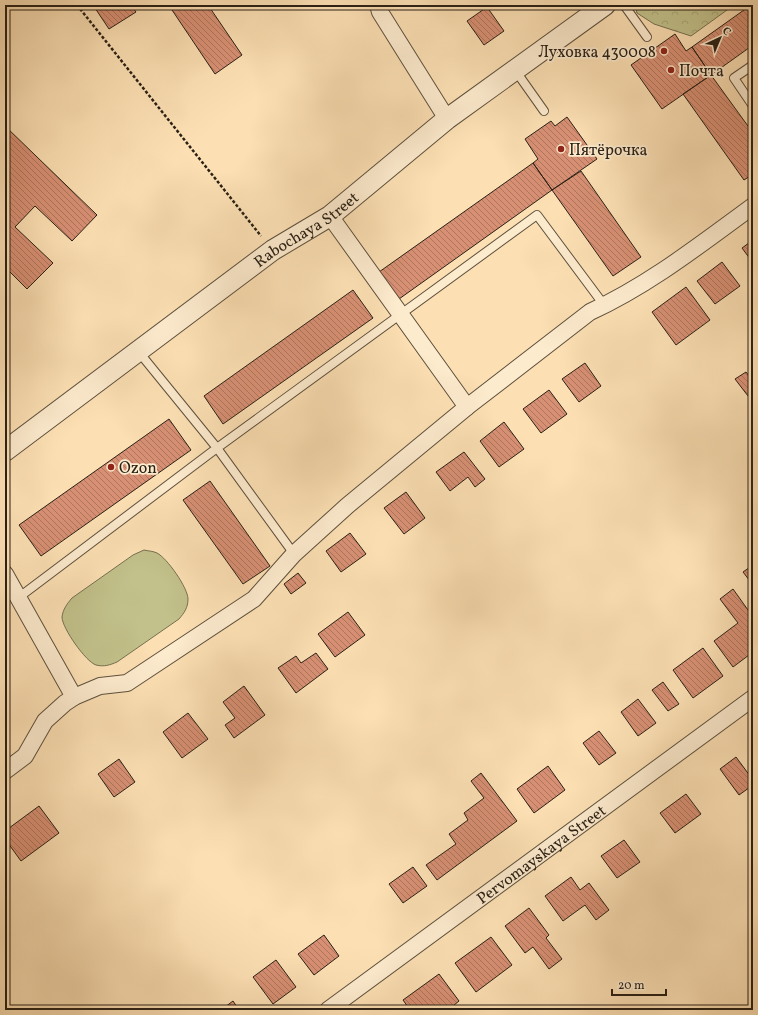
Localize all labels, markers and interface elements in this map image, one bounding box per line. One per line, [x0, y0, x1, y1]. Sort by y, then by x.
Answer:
north arrow [700, 18, 740, 58]
text: С [718, 24, 734, 40]
place label: Луховка 430008 [538, 42, 656, 64]
marker: Луховка 430008 [659, 46, 669, 56]
place label: Почта [679, 61, 724, 83]
marker: Почта [666, 65, 676, 75]
place label: Пятёрочка [569, 140, 648, 162]
marker: Пятёрочка [556, 144, 566, 154]
street label: Rabochaya Street [250, 187, 364, 274]
place label: Ozon [119, 458, 157, 480]
marker: Ozon [106, 462, 116, 472]
street label: Pervomayskaya Street [473, 800, 611, 910]
scale bar [612, 971, 666, 997]
text: 20 m [618, 978, 645, 994]

